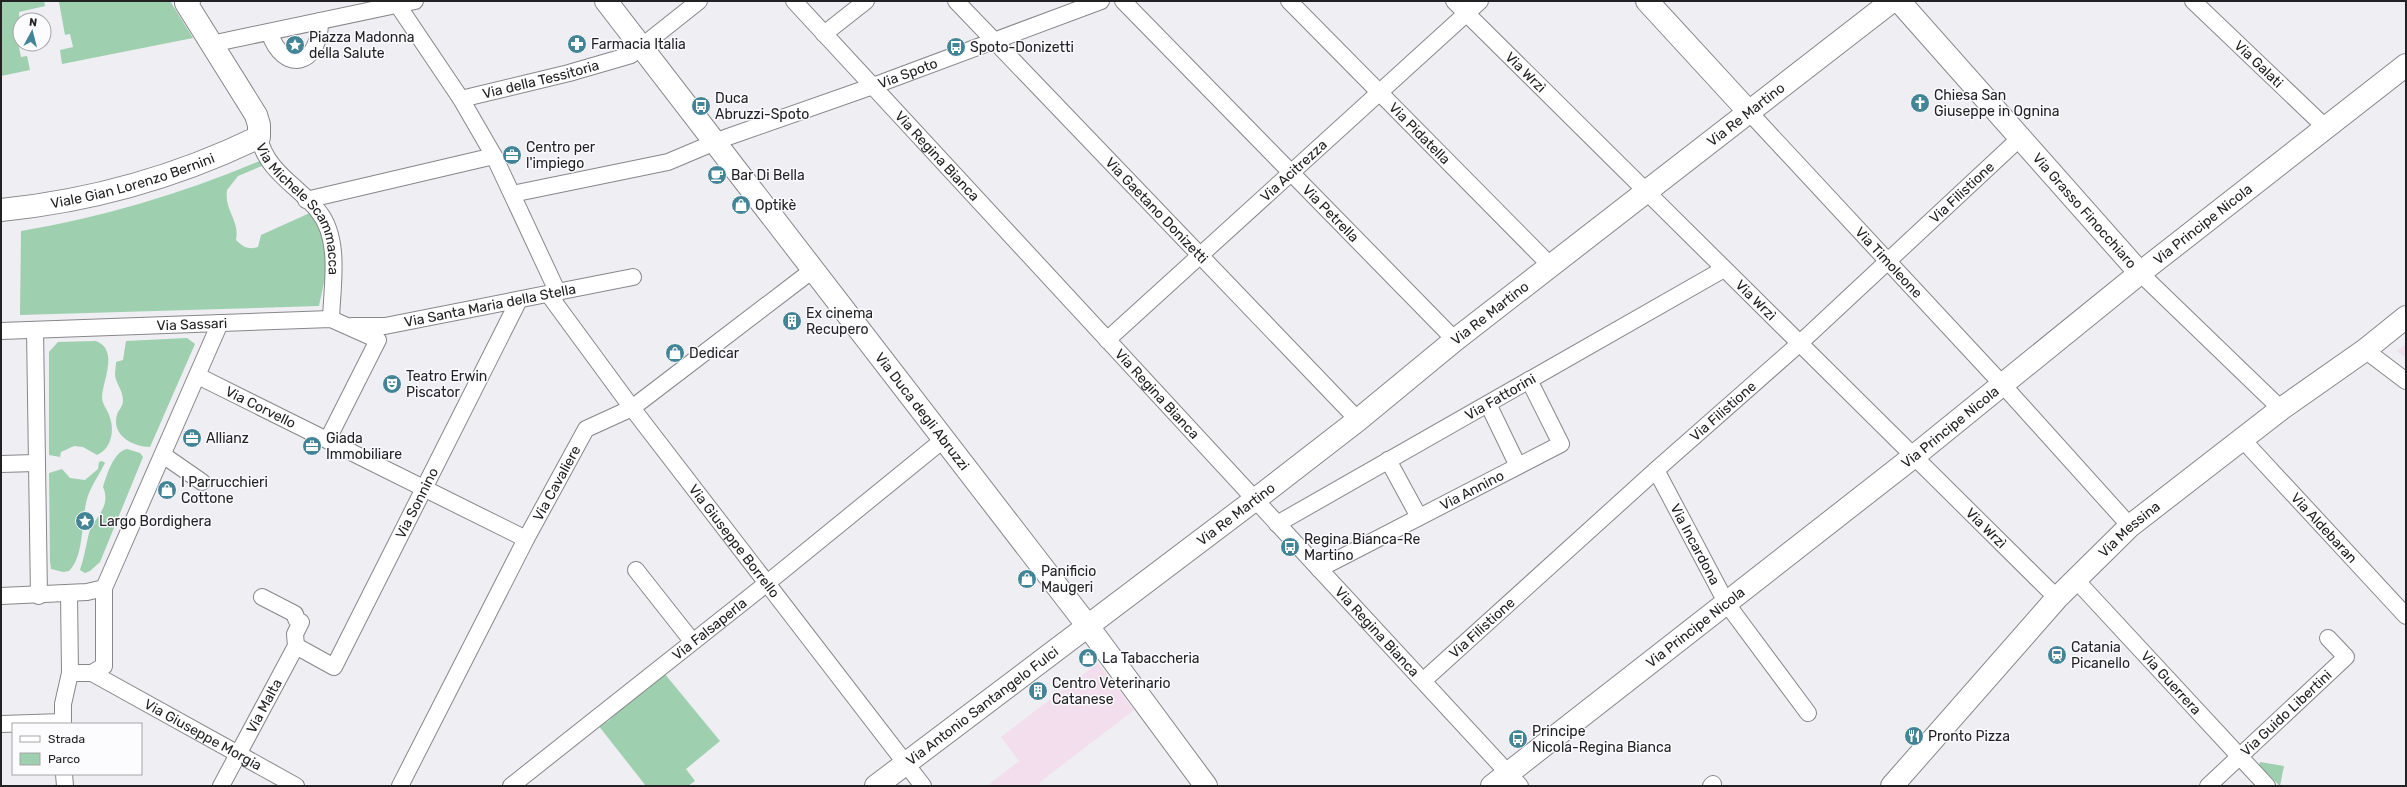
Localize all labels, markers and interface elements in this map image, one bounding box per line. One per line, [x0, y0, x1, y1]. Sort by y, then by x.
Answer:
north arrow [12, 12, 52, 52]
text: N [28, 16, 38, 30]
place label: Piazza Madonna della Salute [309, 29, 414, 62]
pharmacy icon: Farmacia Italia [566, 33, 588, 55]
place icon: Piazza Madonna della Salute [284, 34, 306, 56]
place label: Farmacia Italia [591, 36, 686, 53]
bus stop icon: Spoto-Donizetti [945, 36, 967, 58]
street label: Via Galati [2231, 37, 2286, 91]
place label: Spoto-Donizetti [970, 39, 1074, 56]
street label: Via Wrzì [1502, 49, 1549, 96]
street label: Via Spoto [876, 55, 940, 92]
street label: Via della Tessitoria [481, 57, 601, 103]
street label: Via Re Martino [1704, 79, 1788, 150]
place label: Chiesa San Giuseppe in Ognina [1934, 87, 2060, 120]
place label: Duca Abruzzi-Spoto [715, 90, 809, 123]
church icon: Chiesa San Giuseppe in Ognina [1909, 92, 1931, 114]
bus stop icon: Duca Abruzzi-Spoto [690, 95, 712, 117]
street label: Via Pidatella [1385, 99, 1454, 168]
street label: Via Regina Bianca [891, 108, 983, 205]
street label: Via Acitrezza [1257, 136, 1331, 206]
place label: Centro per l'impiego [526, 139, 596, 172]
street label: Via Michele Scammacca [252, 140, 342, 275]
office icon: Centro per l'impiego [501, 144, 523, 166]
street label: Viale Gian Lorenzo Bernini [49, 150, 217, 212]
street label: Via Grasso Finocchiaro [2029, 150, 2140, 272]
street label: Via Gaetano Donizetti [1102, 154, 1211, 267]
street label: Via Filistione [1926, 158, 1998, 227]
cafe icon: Bar Di Bella [706, 164, 728, 186]
place label: Bar Di Bella [731, 167, 805, 184]
street label: Via Petrella [1299, 181, 1362, 246]
street label: Via Principe Nicola [2150, 181, 2256, 268]
shop icon: Optikè [730, 194, 752, 216]
place label: Optikè [755, 197, 796, 214]
street label: Via Timoleone [1851, 224, 1926, 302]
street label: Via Wrzì [1732, 277, 1780, 324]
street label: Via Re Martino [1448, 278, 1532, 349]
street label: Via Santa Maria della Stella [403, 280, 577, 331]
place label: Ex cinema Recupero [806, 305, 873, 338]
building icon: Ex cinema Recupero [781, 310, 803, 332]
street label: Via Sassari [156, 315, 228, 334]
shop icon: Dedicar [664, 342, 686, 364]
place label: Dedicar [689, 345, 740, 362]
street label: Via Regina Bianca [1111, 346, 1203, 443]
street label: Via Duca degli Abruzzi [871, 349, 973, 474]
place label: Teatro Erwin Piscator [406, 368, 487, 401]
street label: Via Fattorini [1462, 370, 1539, 424]
theatre icon: Teatro Erwin Piscator [381, 373, 403, 395]
street label: Via Filistione [1687, 378, 1760, 445]
street label: Via Corvello [222, 383, 299, 432]
street label: Via Principe Nicola [1898, 383, 2003, 472]
office icon: Allianz [181, 427, 203, 449]
place label: Allianz [206, 430, 249, 447]
place label: Giada Immobiliare [326, 430, 402, 463]
office icon: Giada Immobiliare [301, 435, 323, 457]
street label: Via Cavaliere [529, 442, 584, 524]
street label: Via Sonnino [392, 465, 442, 542]
street label: Via Annino [1437, 467, 1507, 514]
place label: I Parrucchieri Cottone [181, 474, 268, 507]
shop icon: I Parrucchieri Cottone [156, 479, 178, 501]
street label: Via Re Martino [1194, 479, 1279, 549]
street label: Via Giuseppe Borrello [685, 481, 783, 601]
street label: Via Aldebaran [2287, 489, 2361, 567]
street label: Via Messina [2095, 498, 2164, 561]
street label: Via Incardona [1666, 501, 1723, 588]
street label: Via Wrzì [1962, 505, 2010, 552]
place icon: Largo Bordighera [74, 510, 96, 532]
place label: Largo Bordighera [99, 513, 212, 530]
place label: Regina Bianca-Re Martino [1304, 531, 1420, 564]
bus stop icon: Regina Bianca-Re Martino [1279, 536, 1301, 558]
place label: Panificio Maugeri [1041, 563, 1096, 596]
shop icon: Panificio Maugeri [1016, 568, 1038, 590]
street label: Via Regina Bianca [1331, 583, 1423, 681]
street label: Via Principe Nicola [1643, 584, 1748, 671]
street label: Via Filistione [1446, 594, 1519, 662]
street label: Via Falsaperla [669, 595, 750, 664]
place label: Catania Picanello [2071, 639, 2130, 672]
street label: Via Antonio Santangelo Fulci [903, 643, 1062, 769]
station icon: Catania Picanello [2046, 644, 2068, 666]
shop icon: La Tabaccheria [1077, 647, 1099, 669]
street label: Via Guerrera [2137, 648, 2205, 718]
place label: La Tabaccheria [1102, 650, 1200, 667]
street label: Via Guido Libertini [2237, 667, 2336, 760]
place label: Centro Veterinario Catanese [1052, 675, 1171, 708]
street label: Via Malta [243, 676, 286, 736]
building icon: Centro Veterinario Catanese [1027, 680, 1049, 702]
street label: Via Giuseppe Morgia [141, 696, 265, 774]
legend [12, 723, 142, 775]
place label: Principe Nicola-Regina Bianca [1532, 723, 1671, 756]
restaurant icon: Pronto Pizza [1903, 725, 1925, 747]
bus stop icon: Principe Nicola-Regina Bianca [1507, 728, 1529, 750]
place label: Pronto Pizza [1928, 728, 2010, 745]
text: Strada [48, 732, 85, 746]
text: Parco [48, 752, 80, 766]

